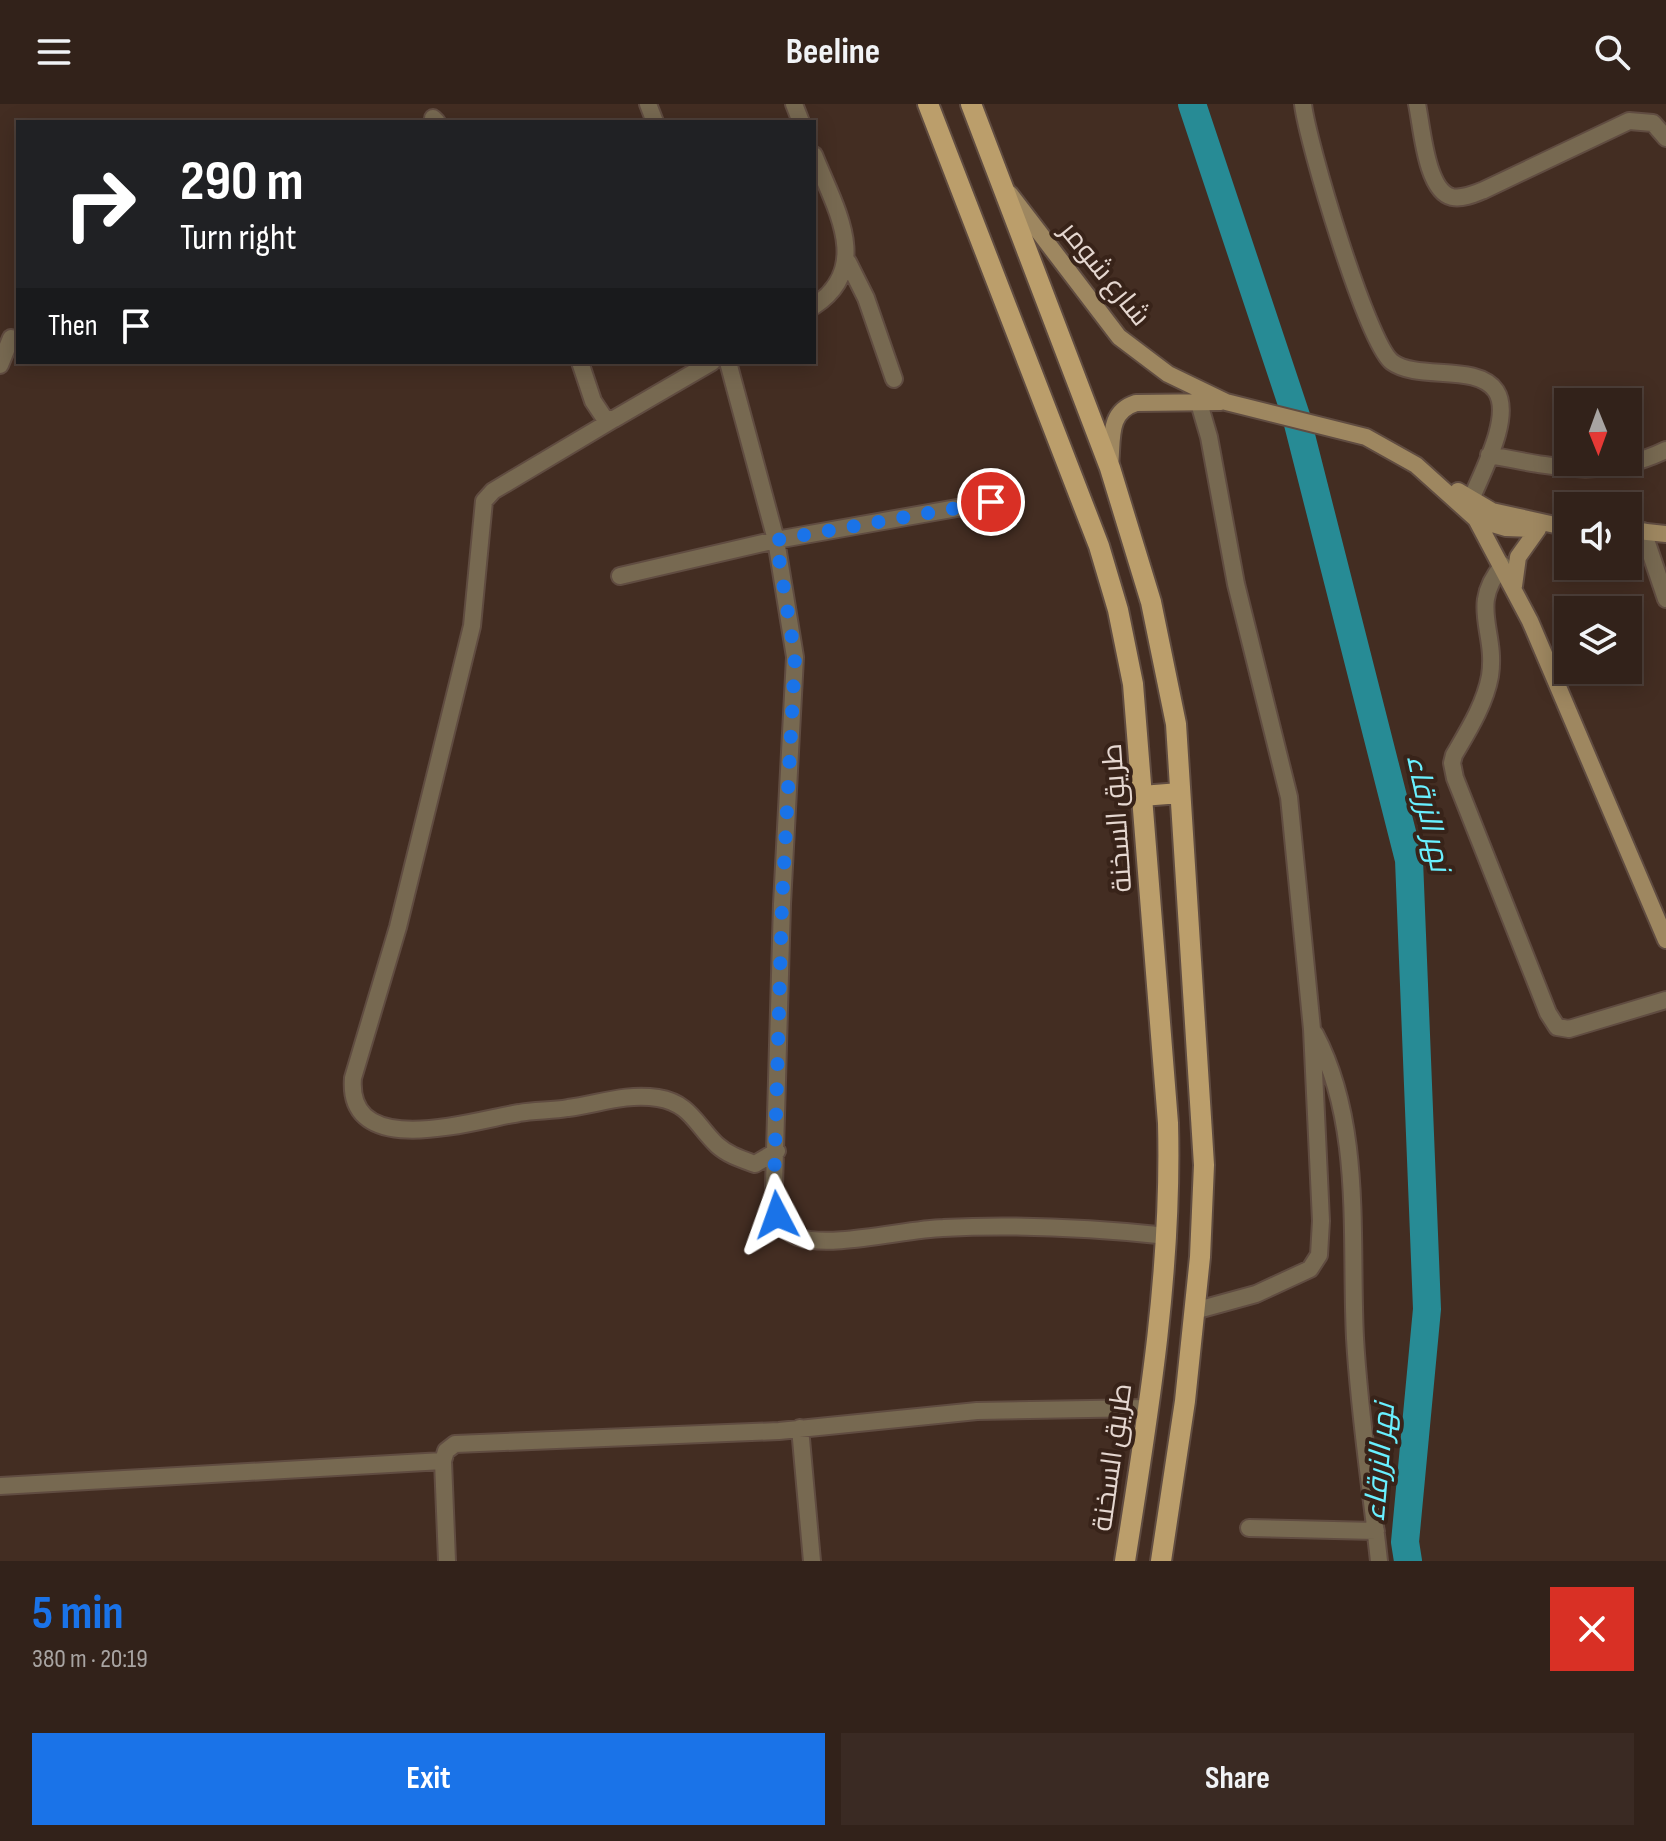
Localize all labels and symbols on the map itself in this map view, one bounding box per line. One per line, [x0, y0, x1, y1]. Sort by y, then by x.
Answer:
street label: شارع شومر [1051, 214, 1157, 333]
north arrow [1554, 388, 1642, 476]
pin [957, 468, 1025, 536]
street label: طريق السخنة [1096, 742, 1139, 893]
water label: نهر الزرقاء [1398, 752, 1459, 878]
position arrow [735, 1173, 819, 1257]
street label: طريق السخنة [1086, 1381, 1139, 1533]
water label: نهر الزرقاء [1357, 1399, 1403, 1523]

